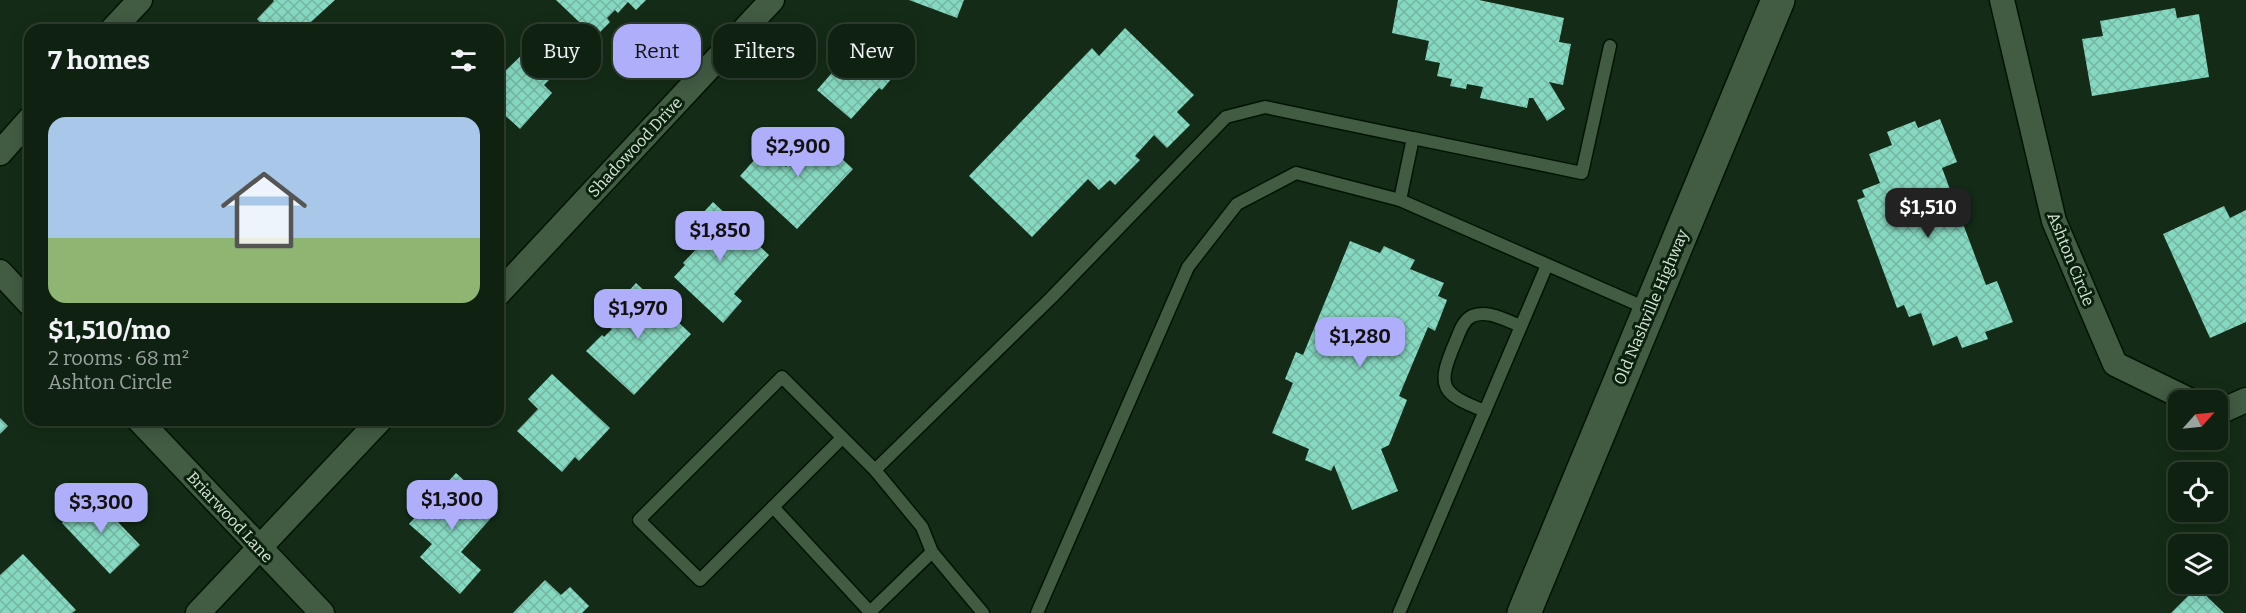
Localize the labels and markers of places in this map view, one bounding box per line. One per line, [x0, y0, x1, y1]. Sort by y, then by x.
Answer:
pin: $2,900 [749, 127, 847, 178]
pin: $1,510 [1879, 188, 1977, 239]
pin: $1,850 [671, 211, 769, 262]
pin: $1,970 [589, 289, 687, 340]
pin: $1,280 [1311, 317, 1409, 368]
pin: $1,300 [403, 480, 501, 531]
pin: $3,300 [52, 483, 150, 534]

